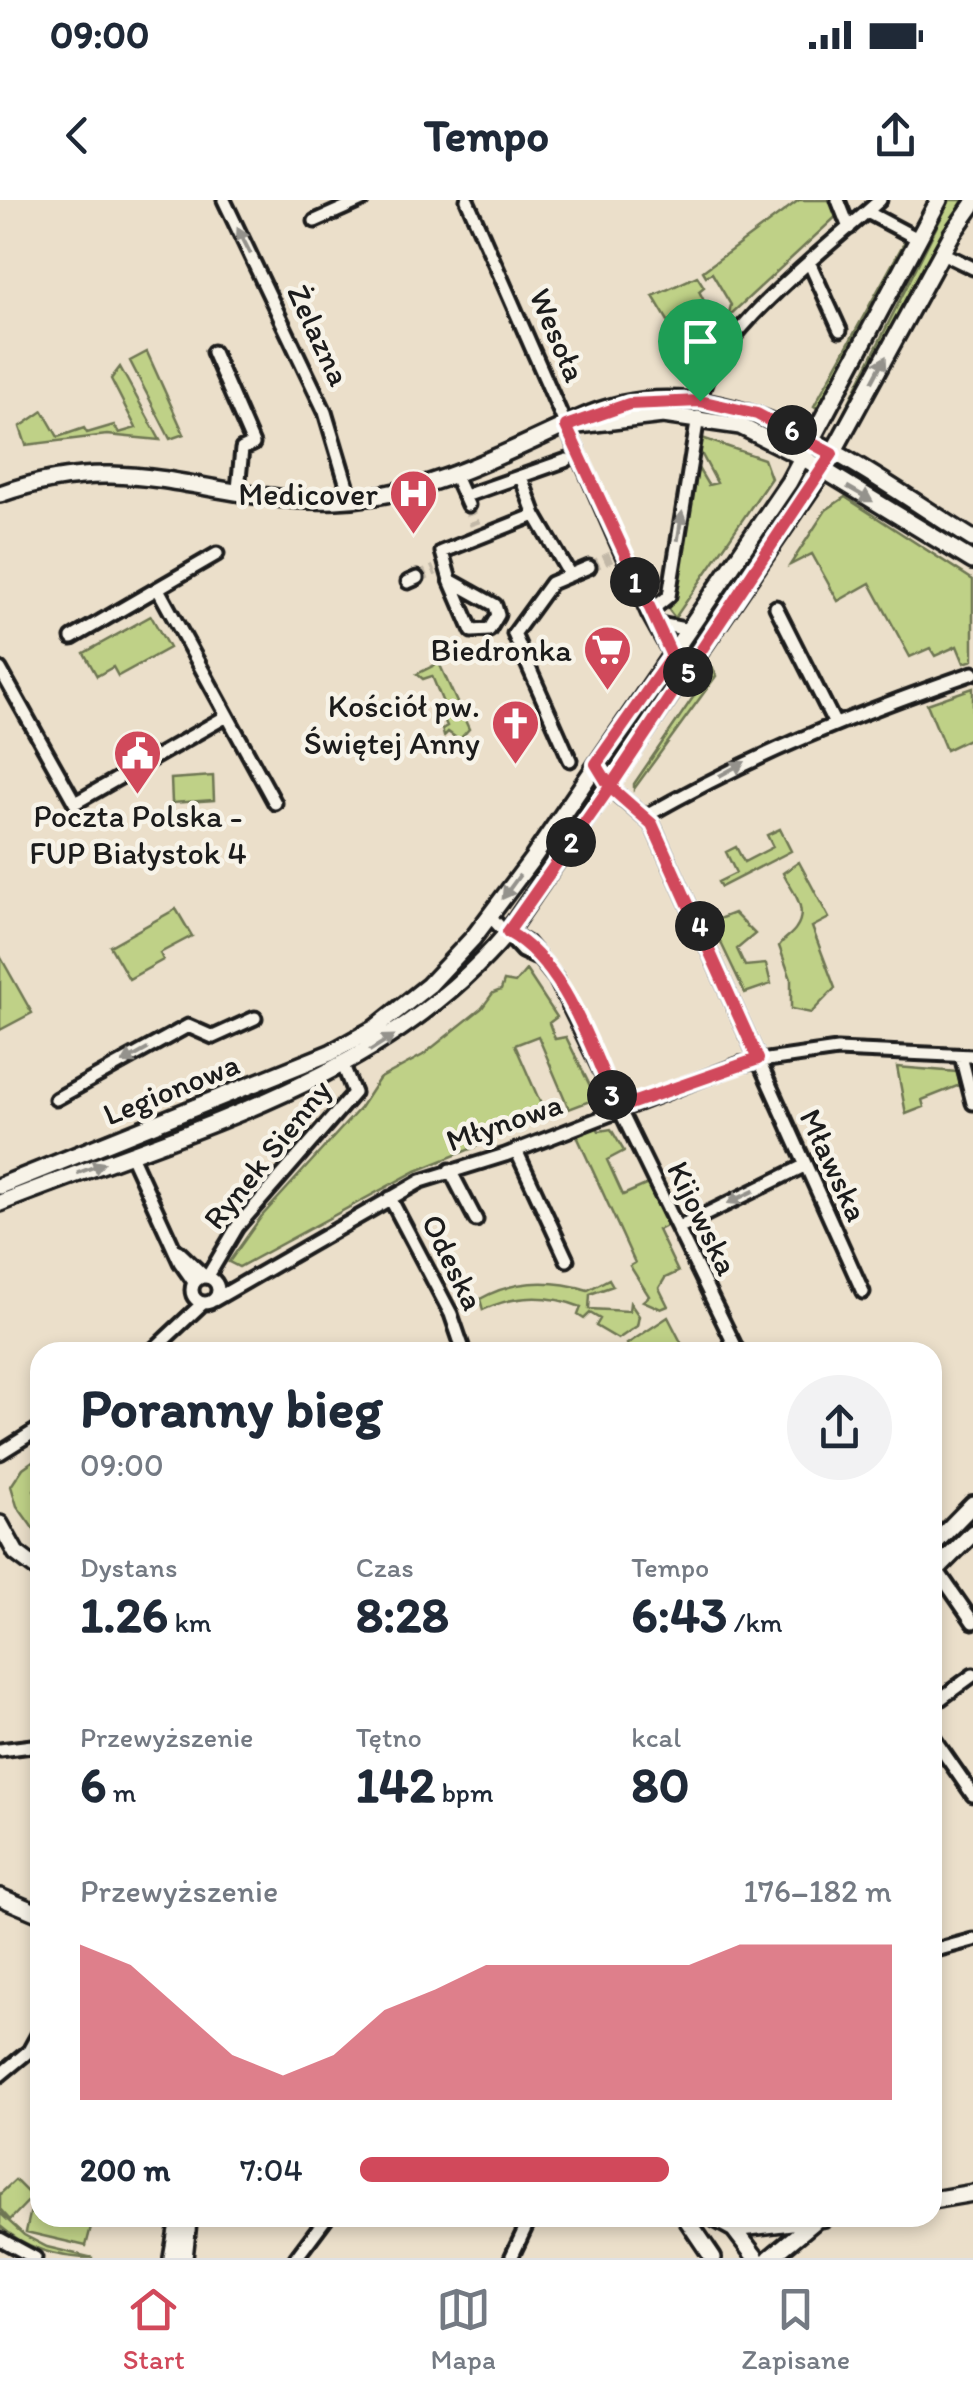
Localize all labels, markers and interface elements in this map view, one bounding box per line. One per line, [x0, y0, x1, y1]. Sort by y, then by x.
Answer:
text: 09:00 [50, 12, 149, 58]
icon: back [50, 108, 105, 163]
text: Tempo [424, 108, 549, 162]
icon: share [868, 108, 923, 163]
one-way arrow [236, 227, 253, 256]
street label: Żelazna [279, 278, 359, 392]
street label: Wesoła [521, 283, 595, 388]
pin [658, 299, 743, 402]
icon: arrive [673, 314, 728, 369]
one-way arrow [870, 354, 887, 383]
pin: 6 [767, 405, 817, 455]
text: 6 [785, 413, 799, 447]
hospital icon: Medicover [387, 468, 439, 536]
place label: Medicover [238, 475, 378, 513]
one-way arrow [846, 484, 874, 502]
one-way arrow [673, 510, 688, 542]
pin: 1 [610, 557, 660, 607]
text: 1 [629, 565, 642, 599]
supermarket icon: Biedronka [581, 624, 633, 692]
place label: Biedronka [431, 631, 572, 669]
pin: 5 [663, 647, 713, 697]
text: 5 [681, 655, 695, 689]
place label: Kościół pw. Świętej Anny [304, 687, 480, 762]
church icon: Kościół pw. Świętej Anny [489, 698, 541, 766]
public building icon: Poczta Polska - FUP Białystok 4 [112, 728, 164, 796]
one-way arrow [717, 760, 746, 777]
place label: Poczta Polska - FUP Białystok 4 [29, 797, 247, 872]
pin: 2 [546, 817, 596, 867]
text: 2 [564, 825, 578, 859]
one-way arrow [502, 873, 522, 900]
pin: 4 [675, 901, 725, 951]
text: 4 [692, 909, 708, 943]
one-way arrow [368, 1034, 396, 1052]
street label: Legionowa [97, 1044, 245, 1133]
one-way arrow [120, 1048, 149, 1065]
pin: 3 [587, 1070, 637, 1120]
street label: Rynek Sienny [195, 1071, 339, 1237]
text: 3 [604, 1078, 620, 1112]
street label: Młynowa [441, 1084, 567, 1160]
street label: Mławska [792, 1103, 877, 1227]
street label: Kijowska [659, 1155, 747, 1282]
one-way arrow [76, 1159, 106, 1175]
one-way arrow [726, 1189, 755, 1206]
street label: Odeska [414, 1208, 493, 1316]
text: Poranny bieg [80, 1375, 383, 1441]
button: share [787, 1375, 892, 1480]
text: 09:00 [80, 1446, 164, 1484]
text: Dystans [80, 1550, 177, 1584]
text: Czas [356, 1550, 414, 1584]
text: Tempo [631, 1550, 709, 1584]
text: 1.26 [80, 1584, 168, 1645]
text: 8:28 [356, 1584, 449, 1645]
text: 6:43 [631, 1584, 727, 1645]
text: km [168, 1605, 212, 1639]
text: /km [727, 1605, 782, 1639]
text: Przewyższenie [80, 1720, 253, 1754]
text: Tętno [356, 1720, 422, 1754]
text: kcal [631, 1720, 681, 1754]
text: 6 [80, 1754, 106, 1815]
text: 142 [356, 1754, 435, 1815]
text: 80 [631, 1754, 690, 1815]
text: m [106, 1775, 136, 1809]
text: bpm [435, 1775, 493, 1809]
text: Przewyższenie [80, 1872, 278, 1910]
text: 176–182 m [743, 1872, 892, 1910]
text: 200 m [80, 2151, 170, 2189]
text: 7:04 [240, 2151, 303, 2189]
tab: Start [123, 2282, 185, 2376]
tab: Mapa [430, 2282, 496, 2376]
tab: Zapisane [741, 2282, 850, 2376]

